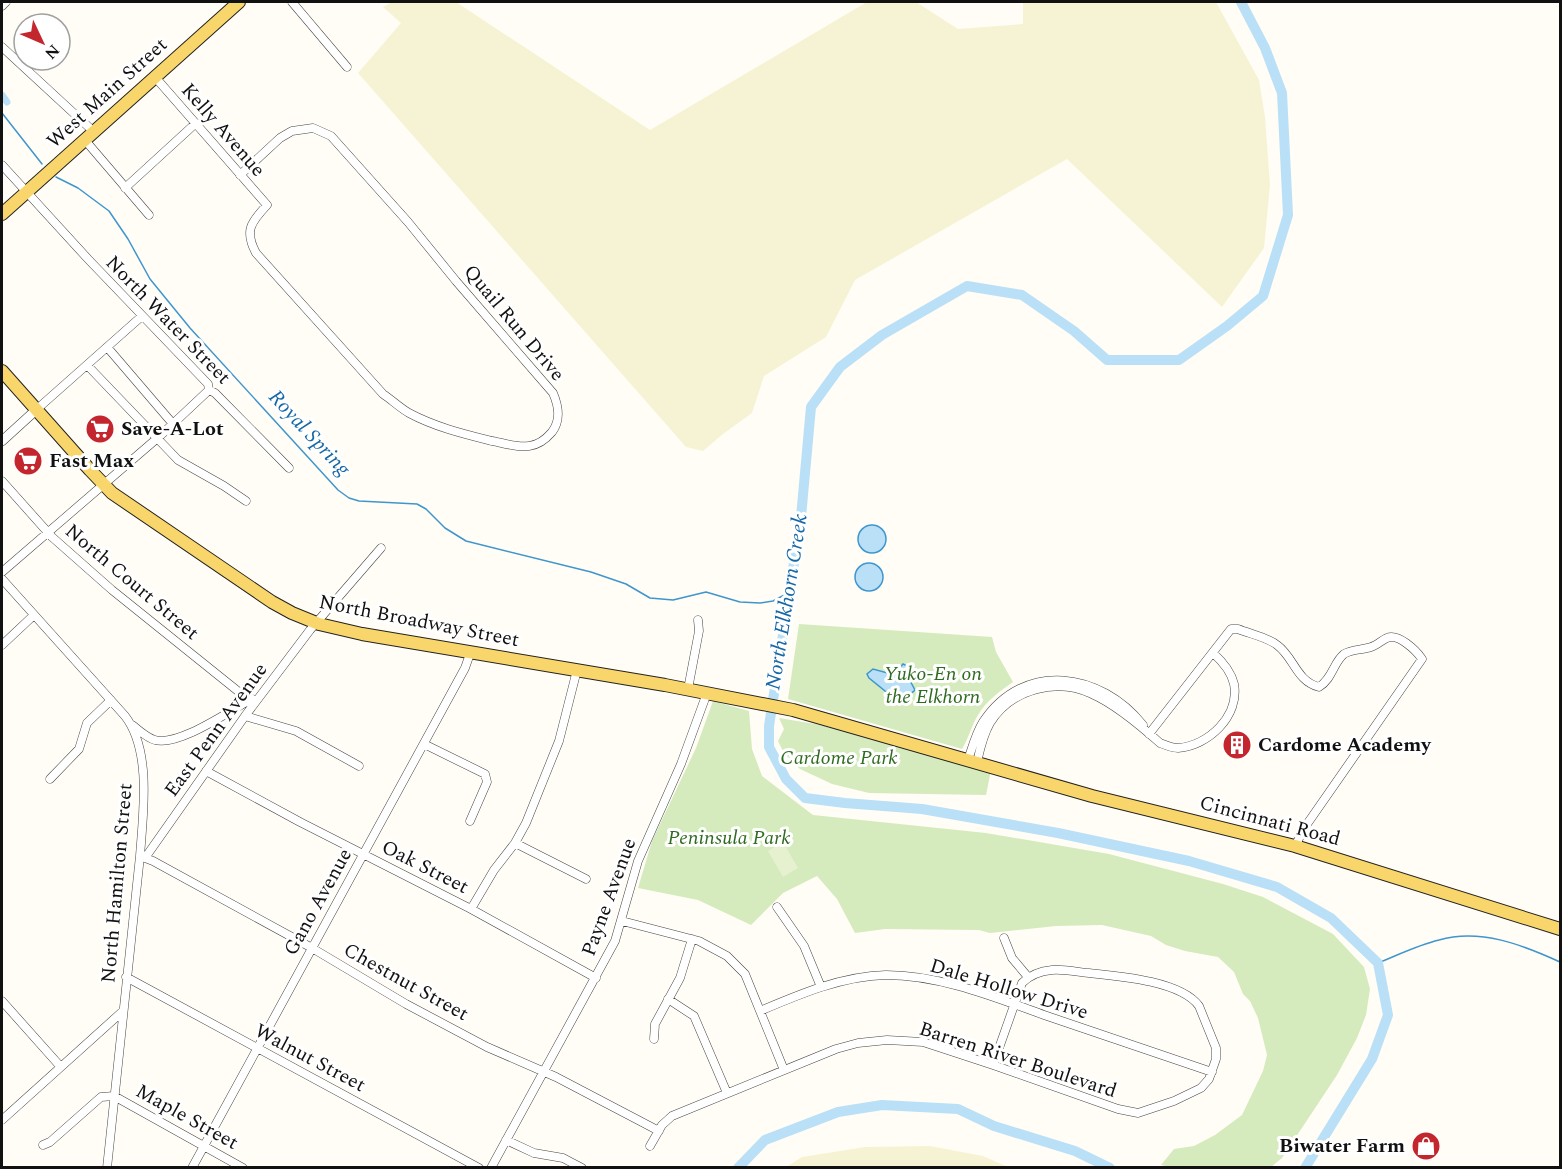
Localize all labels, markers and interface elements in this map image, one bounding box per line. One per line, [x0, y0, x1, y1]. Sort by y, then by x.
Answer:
north arrow [12, 12, 72, 72]
street label: West Main Street [40, 30, 174, 156]
text: N [39, 39, 65, 65]
street label: Kelly Avenue [174, 76, 272, 184]
street label: North Water Street [98, 249, 238, 391]
street label: Quail Run Drive [456, 258, 572, 388]
water label: Royal Spring [260, 383, 358, 484]
supermarket icon: Save-A-Lot [84, 413, 116, 445]
place label: Save-A-Lot [121, 414, 224, 444]
supermarket icon: Fast Max [12, 445, 44, 477]
place label: Fast Max [49, 446, 134, 476]
water label: North Elkhorn Creek [757, 511, 817, 692]
street label: North Court Street [58, 517, 206, 647]
street label: North Broadway Street [316, 587, 522, 655]
street label: East Penn Avenue [157, 657, 275, 803]
park label: Yuko-En on the Elkhorn [884, 659, 982, 712]
building icon: Cardome Academy [1221, 729, 1253, 761]
place label: Cardome Academy [1258, 730, 1432, 760]
park label: Cardome Park [780, 743, 898, 773]
street label: North Hamilton Street [93, 782, 141, 984]
street label: Cincinnati Road [1196, 788, 1344, 854]
park label: Peninsula Park [668, 823, 791, 853]
street label: Oak Street [376, 832, 474, 902]
street label: Payne Avenue [574, 834, 644, 960]
street label: Gano Avenue [276, 843, 360, 961]
street label: Chestnut Street [338, 935, 474, 1029]
street label: Dale Hollow Drive [926, 951, 1092, 1027]
street label: Barren River Boulevard [915, 1014, 1121, 1106]
street label: Walnut Street [249, 1016, 371, 1100]
street label: Maple Street [130, 1076, 244, 1158]
shop icon: Biwater Farm [1410, 1130, 1442, 1162]
place label: Biwater Farm [1279, 1131, 1405, 1161]

